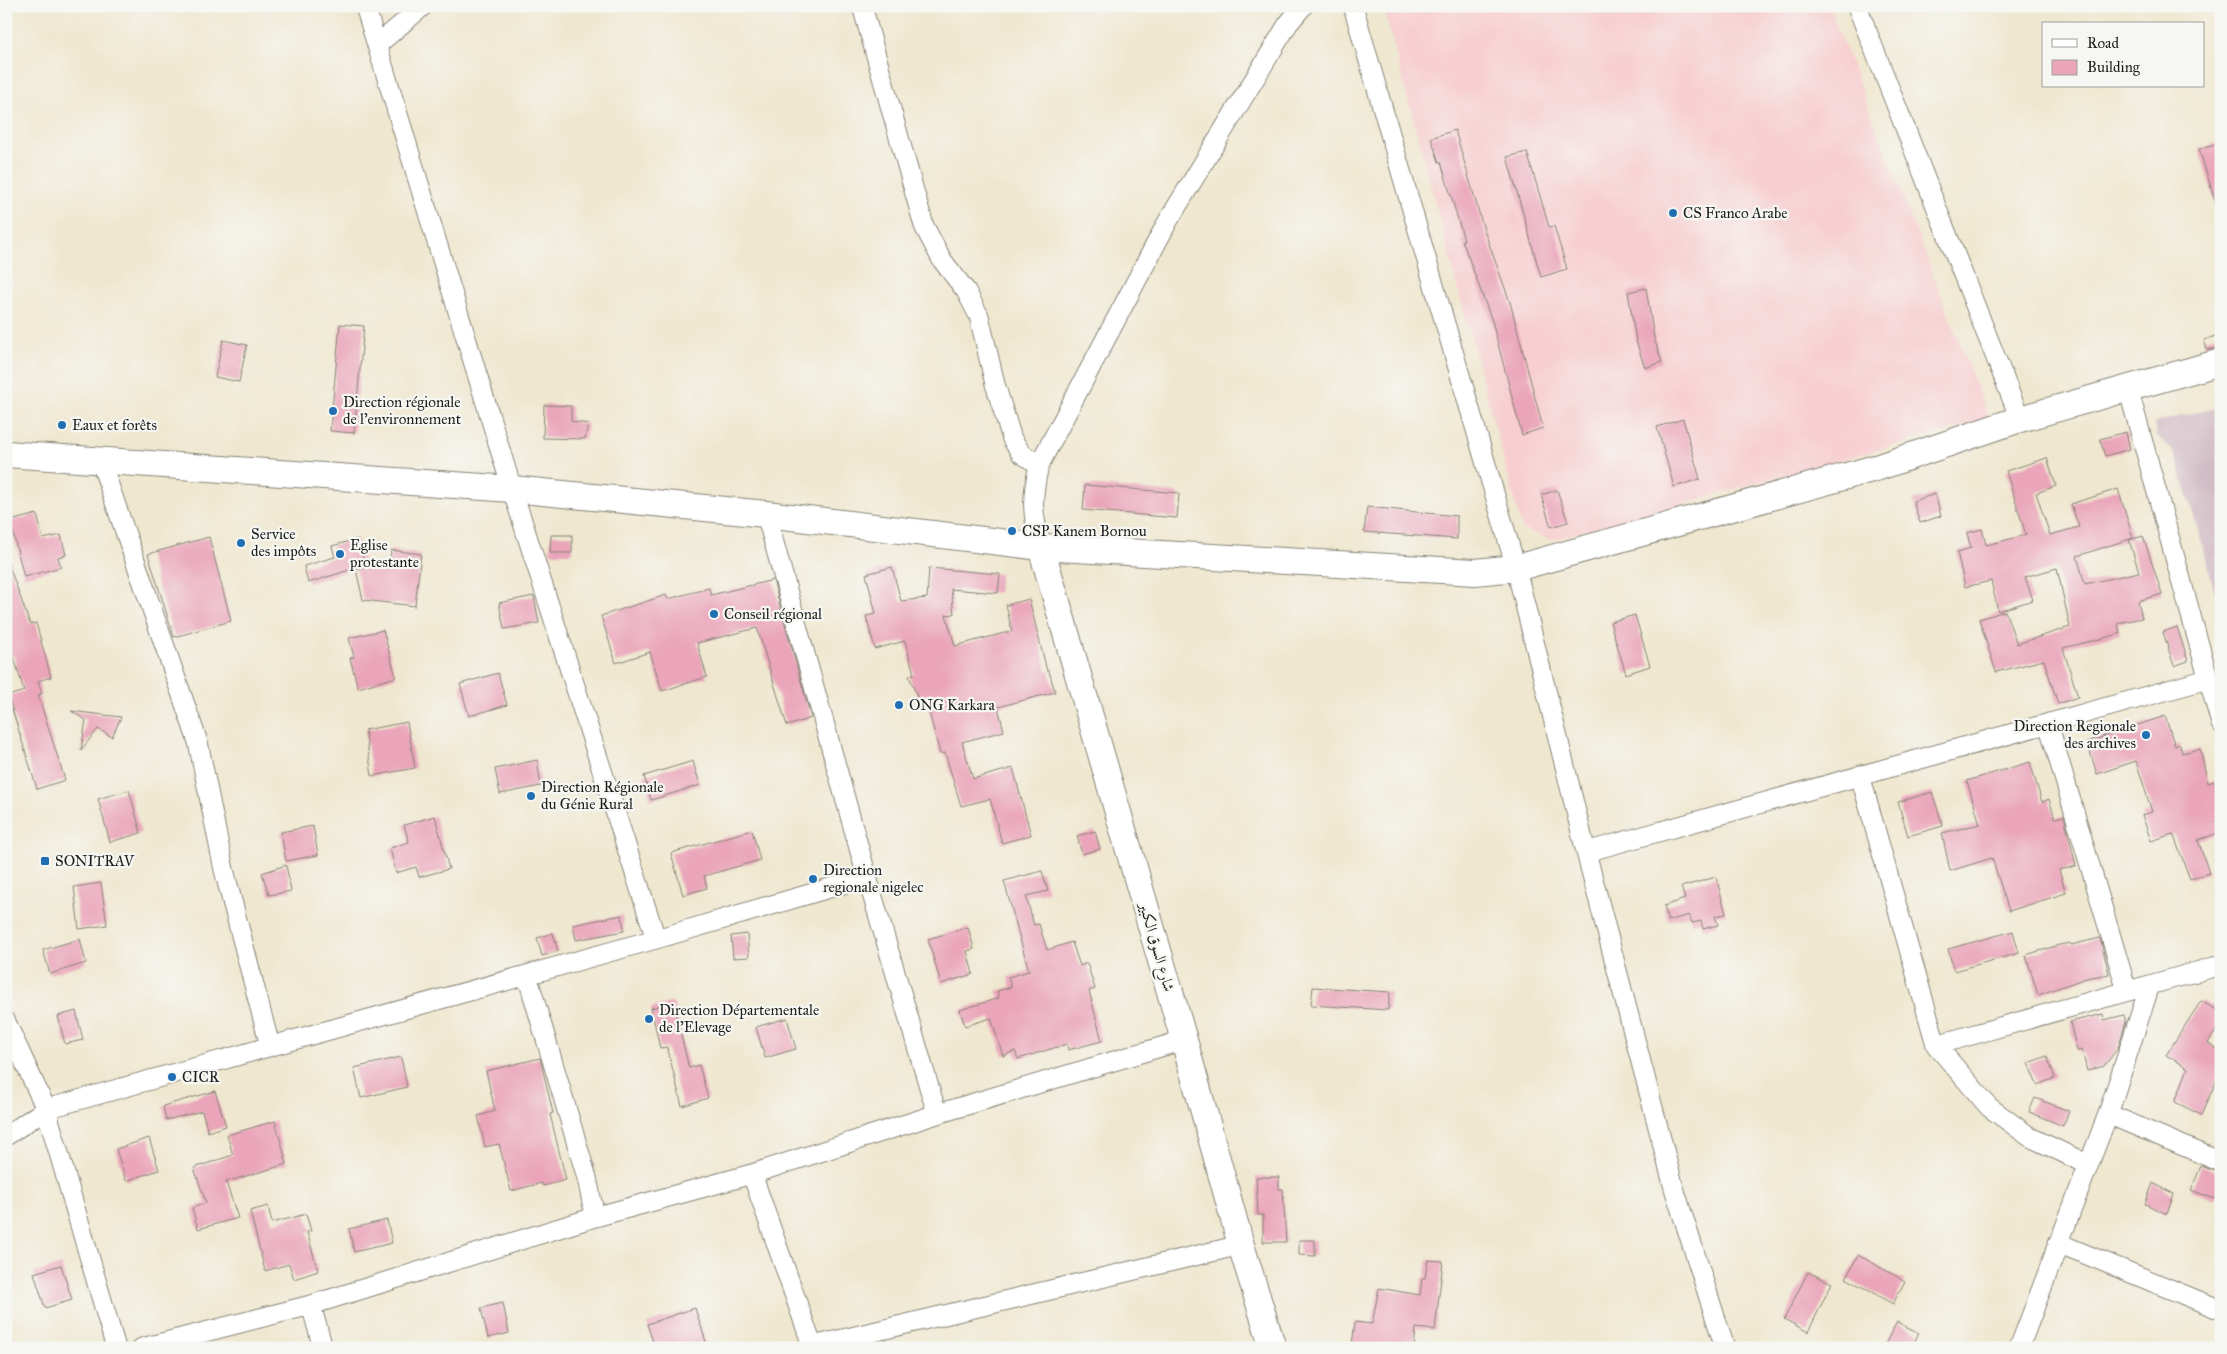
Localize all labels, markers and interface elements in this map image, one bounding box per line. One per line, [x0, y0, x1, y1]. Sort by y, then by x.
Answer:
legend [2042, 22, 2204, 88]
text: Road [2087, 34, 2119, 52]
text: Building [2087, 58, 2141, 76]
place label: CS Franco Arabe [1683, 204, 1787, 222]
marker: CS Franco Arabe [1667, 207, 1679, 219]
place label: Direction régionale de l'environnement [343, 393, 462, 428]
marker: Direction régionale de l'environnement [327, 405, 339, 417]
place label: Eaux et forêts [72, 416, 157, 434]
marker: Eaux et forêts [56, 419, 68, 431]
place label: CSP Kanem Bornou [1022, 522, 1147, 540]
place label: Service des impôts [251, 525, 316, 560]
marker: CSP Kanem Bornou [1006, 525, 1018, 537]
place label: Eglise protestante [349, 536, 419, 571]
marker: Service des impôts [235, 537, 247, 549]
marker: Eglise protestante [334, 548, 346, 560]
place label: Conseil régional [724, 605, 823, 623]
marker: Conseil régional [708, 608, 720, 620]
place label: ONG Karkara [909, 696, 995, 714]
marker: ONG Karkara [893, 699, 905, 711]
place label: Direction Regionale des archives [2013, 717, 2136, 752]
marker: Direction Regionale des archives [2140, 729, 2152, 741]
place label: Direction Régionale du Génie Rural [541, 778, 664, 813]
marker: Direction Régionale du Génie Rural [525, 790, 537, 802]
place label: SONITRAV [55, 852, 135, 870]
marker: SONITRAV [39, 855, 51, 867]
place label: Direction regionale nigelec [823, 861, 923, 896]
marker: Direction regionale nigelec [807, 873, 819, 885]
street label: شارع السوق الكبير [1131, 898, 1178, 995]
place label: Direction Départementale de l'Elevage [659, 1001, 819, 1036]
marker: Direction Départementale de l'Elevage [643, 1013, 655, 1025]
place label: CICR [182, 1068, 220, 1086]
marker: CICR [166, 1071, 178, 1083]

